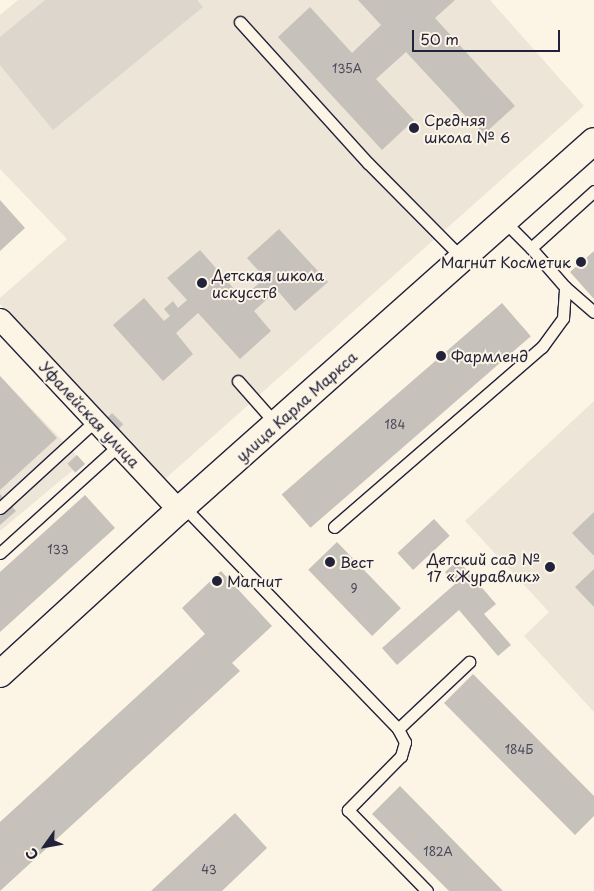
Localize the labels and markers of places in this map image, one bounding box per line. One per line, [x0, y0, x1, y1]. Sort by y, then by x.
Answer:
place label: Средняя школа № 6 [424, 110, 511, 145]
marker: Средняя школа № 6 [408, 122, 420, 134]
place label: Магнит Косметик [441, 253, 571, 271]
marker: Магнит Косметик [575, 256, 587, 268]
place label: Детская школа искусств [212, 265, 324, 300]
marker: Детская школа искусств [196, 277, 208, 289]
place label: Фармленд [451, 347, 528, 365]
marker: Фармленд [435, 350, 447, 362]
place label: Детский сад № 17 «Журавлик» [426, 549, 540, 584]
place label: Вест [340, 553, 374, 571]
marker: Вест [324, 556, 336, 568]
marker: Детский сад № 17 «Журавлик» [544, 561, 556, 573]
place label: Магнит [227, 572, 282, 590]
marker: Магнит [211, 575, 223, 587]

